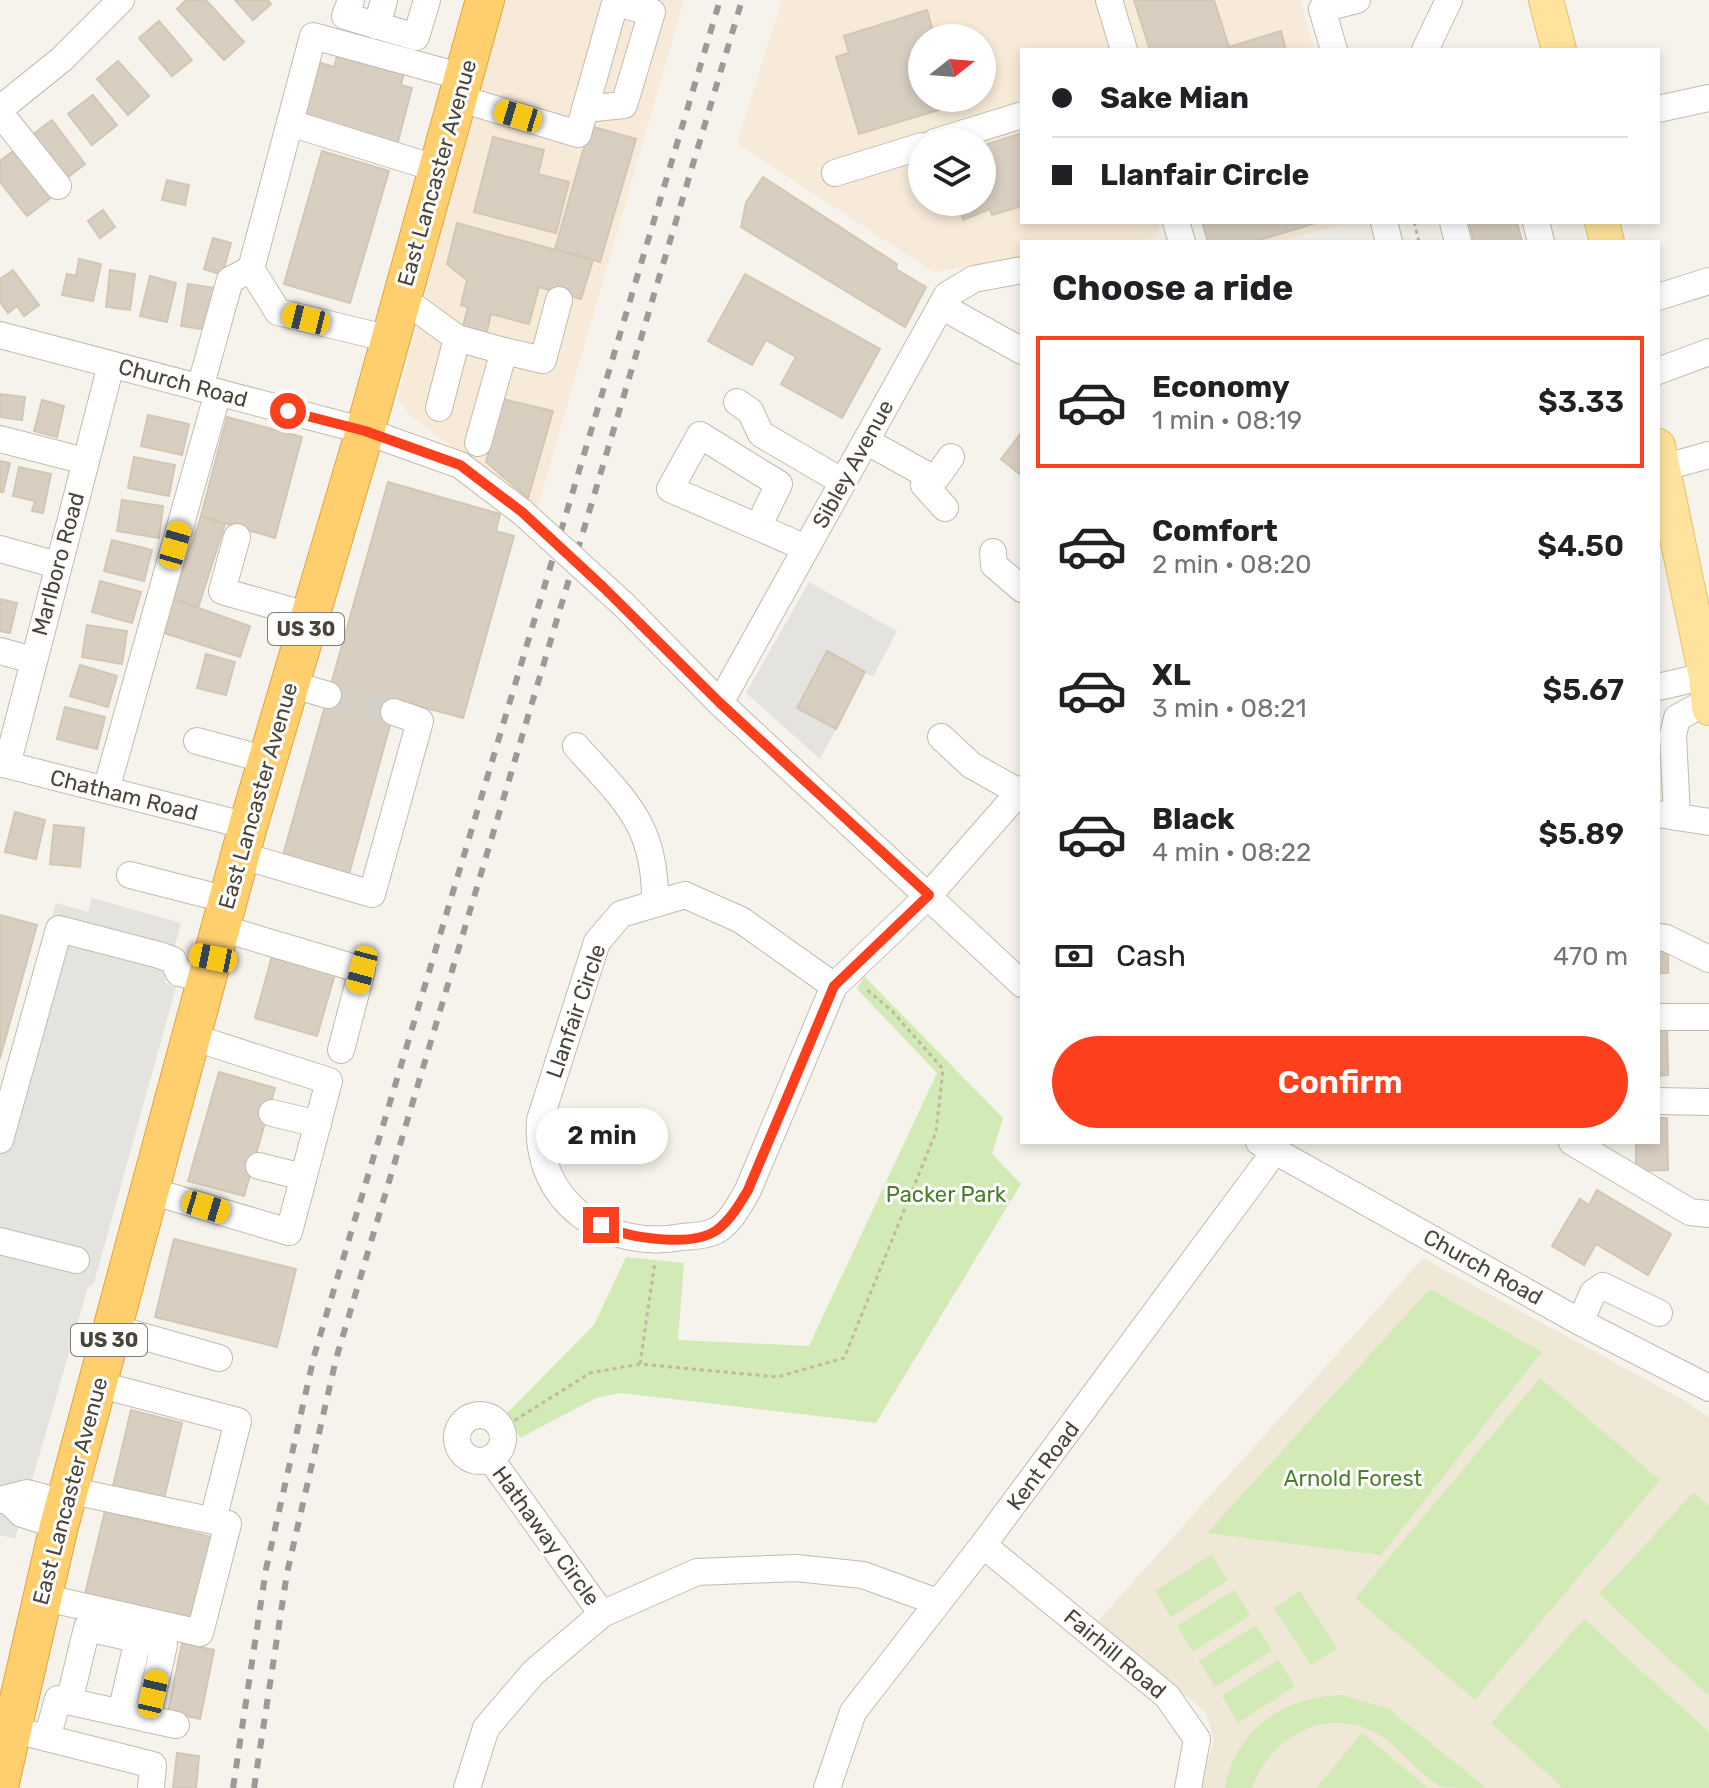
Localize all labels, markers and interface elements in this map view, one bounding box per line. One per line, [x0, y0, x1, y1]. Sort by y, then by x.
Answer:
north arrow [908, 24, 996, 112]
map controls [908, 24, 996, 216]
street label: East Lancaster Avenue [392, 56, 482, 290]
text: Sake Mian [1100, 80, 1249, 116]
car [492, 98, 544, 134]
button: layers [908, 128, 996, 216]
text: Llanfair Circle [1100, 157, 1309, 193]
text: Choose a ride [1052, 266, 1293, 309]
car [280, 302, 332, 336]
street label: Church Road [116, 353, 250, 413]
icon: car [1056, 366, 1128, 438]
text: Economy [1152, 369, 1290, 405]
text: $3.33 [1538, 384, 1624, 420]
route start [270, 393, 306, 429]
street label: Sibley Avenue [807, 395, 899, 533]
text: 1 min · 08:19 [1152, 405, 1302, 436]
street label: Marlboro Road [26, 489, 90, 639]
icon: car [1056, 510, 1128, 582]
text: Comfort [1152, 513, 1278, 549]
car [157, 519, 193, 571]
text: $4.50 [1537, 528, 1624, 564]
text: 2 min · 08:20 [1152, 549, 1312, 580]
road number: US 30 [268, 613, 344, 645]
icon: car [1056, 654, 1128, 726]
text: XL [1152, 657, 1191, 693]
text: $5.67 [1543, 672, 1624, 708]
street label: East Lancaster Avenue [213, 679, 303, 913]
text: 3 min · 08:21 [1152, 693, 1307, 724]
street label: Chatham Road [47, 764, 201, 826]
icon: car [1056, 798, 1128, 870]
text: Black [1152, 801, 1235, 837]
text: $5.89 [1539, 816, 1624, 852]
text: 4 min · 08:22 [1152, 837, 1311, 868]
icon: cash [1052, 934, 1096, 978]
text: Cash [1116, 938, 1186, 974]
street label: Llanfair Circle [540, 940, 612, 1082]
text: 470 m [1553, 941, 1628, 972]
car [187, 942, 239, 974]
car [344, 944, 380, 996]
button: Confirm [1052, 1036, 1628, 1128]
callout: 2 min [535, 1109, 667, 1165]
text: 2 min [567, 1120, 637, 1151]
park label: Packer Park [886, 1181, 1007, 1208]
car [180, 1189, 232, 1225]
route end [583, 1207, 619, 1243]
street label: Church Road [1419, 1223, 1547, 1311]
road number: US 30 [71, 1324, 147, 1356]
street label: East Lancaster Avenue [27, 1374, 113, 1608]
street label: Kent Road [1001, 1416, 1085, 1516]
street label: Hathaway Circle [486, 1461, 606, 1611]
park label: Arnold Forest [1284, 1465, 1423, 1492]
street label: Fairhill Road [1058, 1603, 1172, 1705]
car [136, 1668, 170, 1720]

